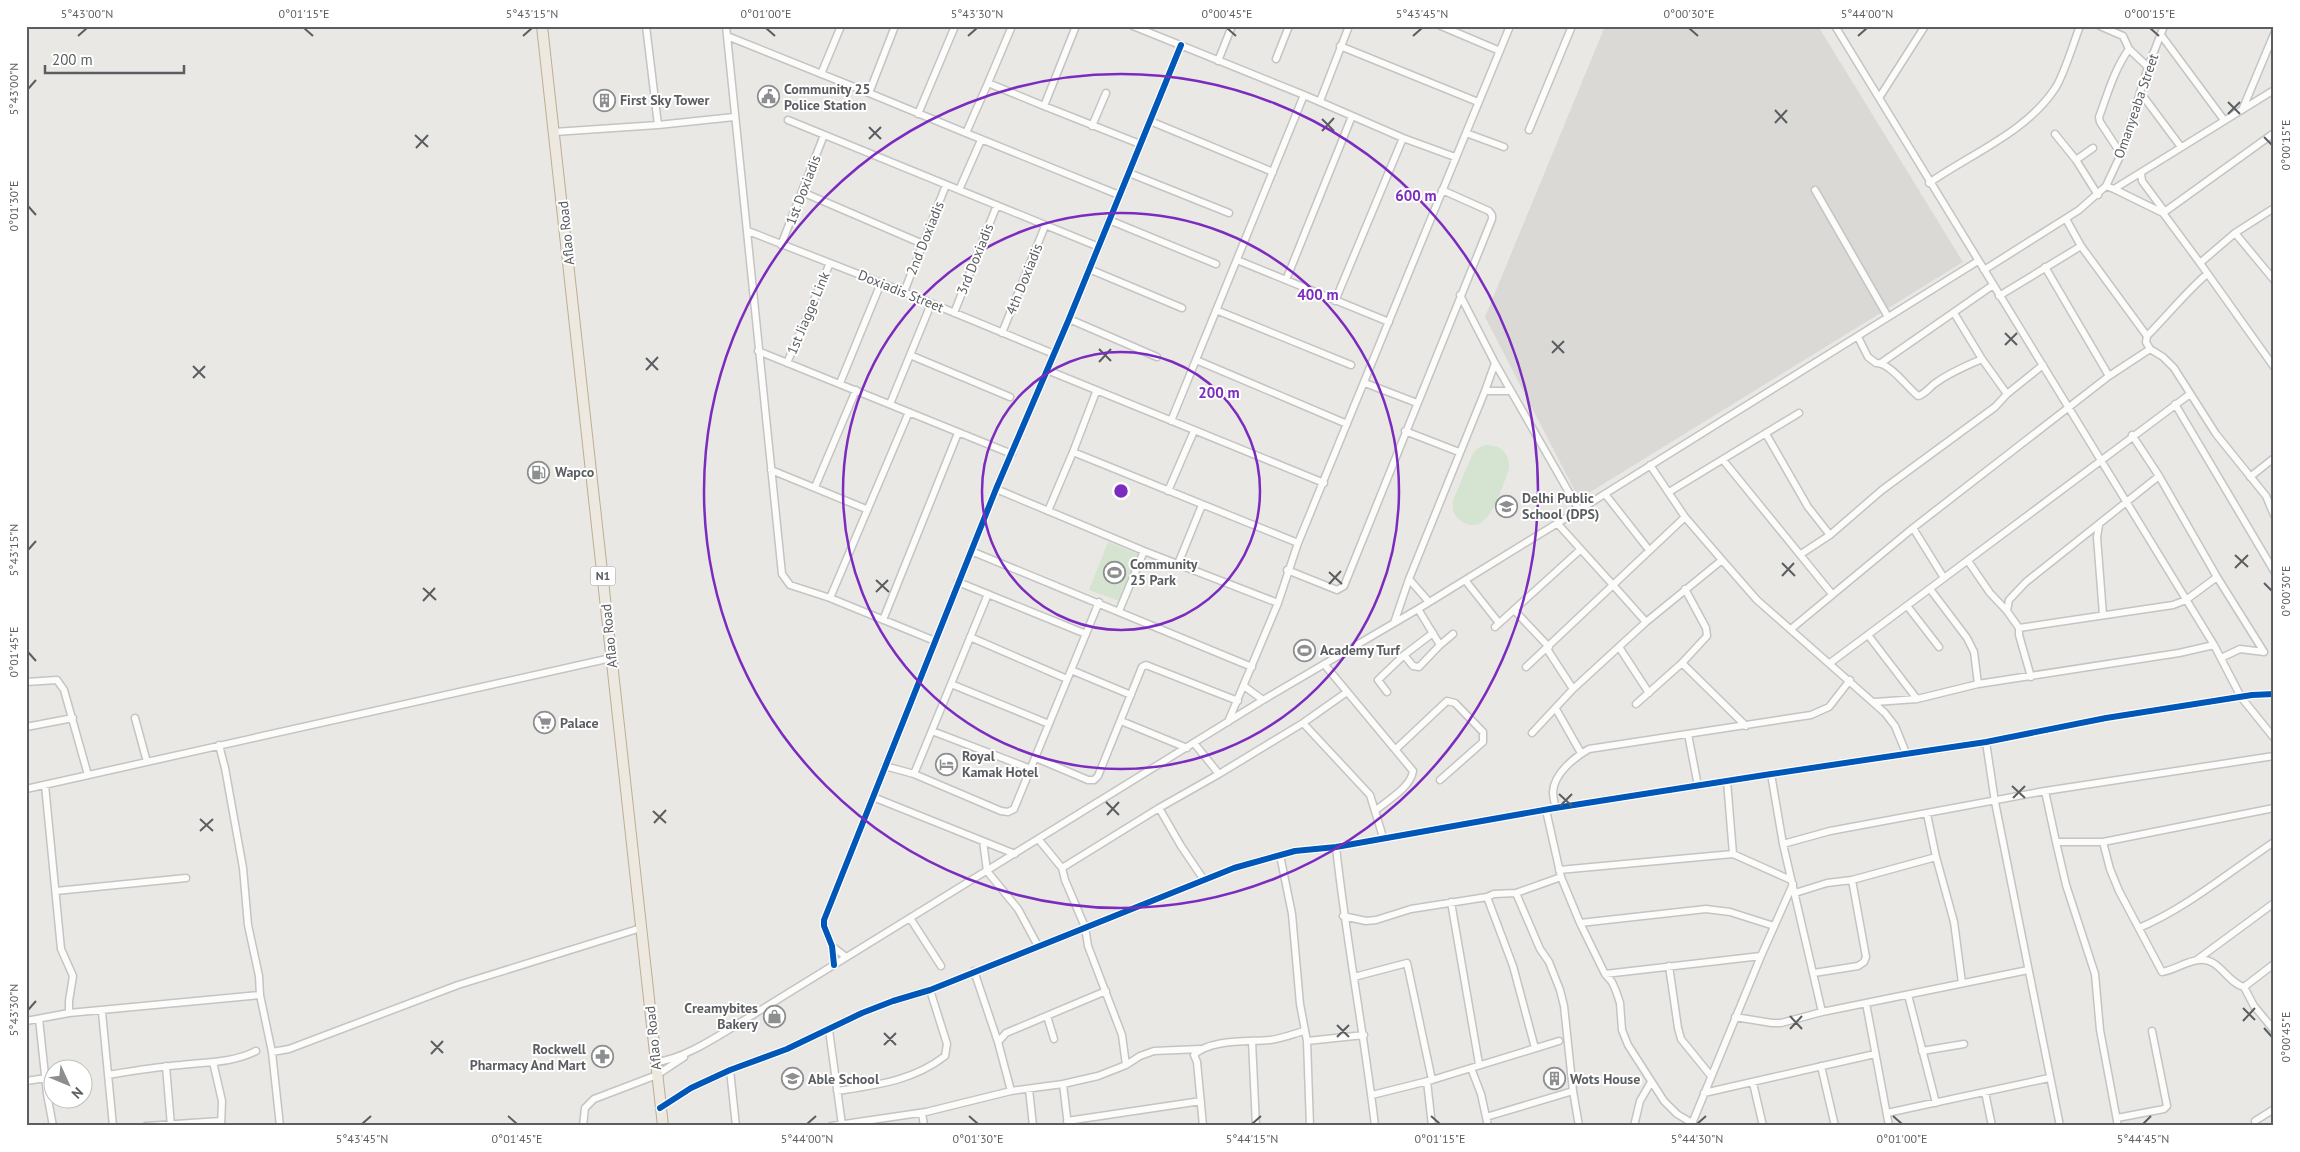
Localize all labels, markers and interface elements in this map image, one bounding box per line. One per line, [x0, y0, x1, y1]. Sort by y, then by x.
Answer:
text: 5°43'00"N [61, 6, 113, 21]
text: 0°01'15"E [279, 6, 329, 21]
text: 5°43'15"N [506, 6, 558, 21]
text: 0°01'00"E [741, 6, 791, 21]
text: 5°43'30"N [951, 6, 1003, 21]
text: 0°00'45"E [1202, 6, 1252, 21]
text: 5°43'45"N [1396, 6, 1448, 21]
text: 0°00'30"E [1664, 6, 1714, 21]
text: 5°44'00"N [1841, 6, 1893, 21]
text: 0°00'15"E [2125, 6, 2175, 21]
scale bar [45, 42, 184, 74]
text: 200 m [52, 50, 93, 69]
street label: Omanyeaba Street [2110, 51, 2162, 161]
text: 5°43'00"N [6, 63, 21, 115]
place label: Community 25 Police Station [784, 80, 870, 114]
public building icon: Community 25 Police Station [756, 85, 780, 109]
building icon: First Sky Tower [592, 88, 616, 112]
place label: First Sky Tower [620, 91, 709, 109]
text: 0°00'15"E [2278, 120, 2293, 170]
street label: 1st Doxiadis [781, 152, 825, 227]
text: 0°01'30"E [6, 181, 21, 231]
text: 600 m [1395, 186, 1437, 205]
street label: 2nd Doxiadis [902, 198, 948, 278]
street label: Aflao Road [554, 200, 578, 266]
street label: 3rd Doxiadis [953, 221, 997, 297]
street label: 4th Doxiadis [1002, 241, 1046, 317]
street label: Doxiadis Street [855, 266, 947, 316]
street label: 1st Jiagge Link [783, 269, 834, 357]
text: 400 m [1297, 285, 1339, 304]
text: 200 m [1198, 383, 1240, 402]
fuel station icon: Wapco [527, 460, 551, 484]
place label: Wapco [555, 463, 595, 481]
centre of rings [1112, 482, 1130, 500]
place label: Delhi Public School (DPS) [1522, 489, 1599, 523]
school or university icon: Delhi Public School (DPS) [1494, 494, 1518, 518]
text: 5°43'15"N [6, 524, 21, 576]
place label: Community 25 Park [1130, 555, 1198, 589]
sports icon: Community 25 Park [1102, 560, 1126, 584]
road number: N1 [590, 566, 616, 586]
text: 0°00'30"E [2278, 566, 2293, 616]
street label: Aflao Road [597, 603, 621, 669]
text: 0°01'45"E [6, 627, 21, 677]
sports icon: Academy Turf [1292, 638, 1316, 662]
place label: Academy Turf [1320, 641, 1401, 659]
supermarket icon: Palace [532, 711, 556, 735]
place label: Palace [560, 714, 599, 732]
place label: Royal Kamak Hotel [962, 747, 1039, 781]
hotel icon: Royal Kamak Hotel [934, 752, 958, 776]
text: 5°43'30"N [6, 984, 21, 1036]
place label: Creamybites Bakery [684, 999, 758, 1033]
shop icon: Creamybites Bakery [762, 1004, 786, 1028]
street label: Aflao Road [641, 1005, 665, 1071]
text: 0°00'45"E [2278, 1012, 2293, 1062]
place label: Rockwell Pharmacy And Mart [470, 1040, 587, 1074]
pharmacy icon: Rockwell Pharmacy And Mart [590, 1045, 614, 1069]
north arrow [42, 1060, 92, 1110]
school or university icon: Able School [780, 1067, 804, 1091]
building icon: Wots House [1542, 1067, 1566, 1091]
place label: Able School [808, 1070, 880, 1088]
place label: Wots House [1570, 1070, 1640, 1088]
text: N [68, 1083, 87, 1103]
text: 5°43'45"N [336, 1131, 388, 1146]
text: 0°01'45"E [492, 1131, 542, 1146]
text: 5°44'00"N [781, 1131, 833, 1146]
text: 0°01'30"E [953, 1131, 1003, 1146]
text: 5°44'15"N [1226, 1131, 1278, 1146]
text: 0°01'15"E [1415, 1131, 1465, 1146]
text: 5°44'30"N [1671, 1131, 1723, 1146]
text: 0°01'00"E [1877, 1131, 1927, 1146]
text: 5°44'45"N [2117, 1131, 2169, 1146]

